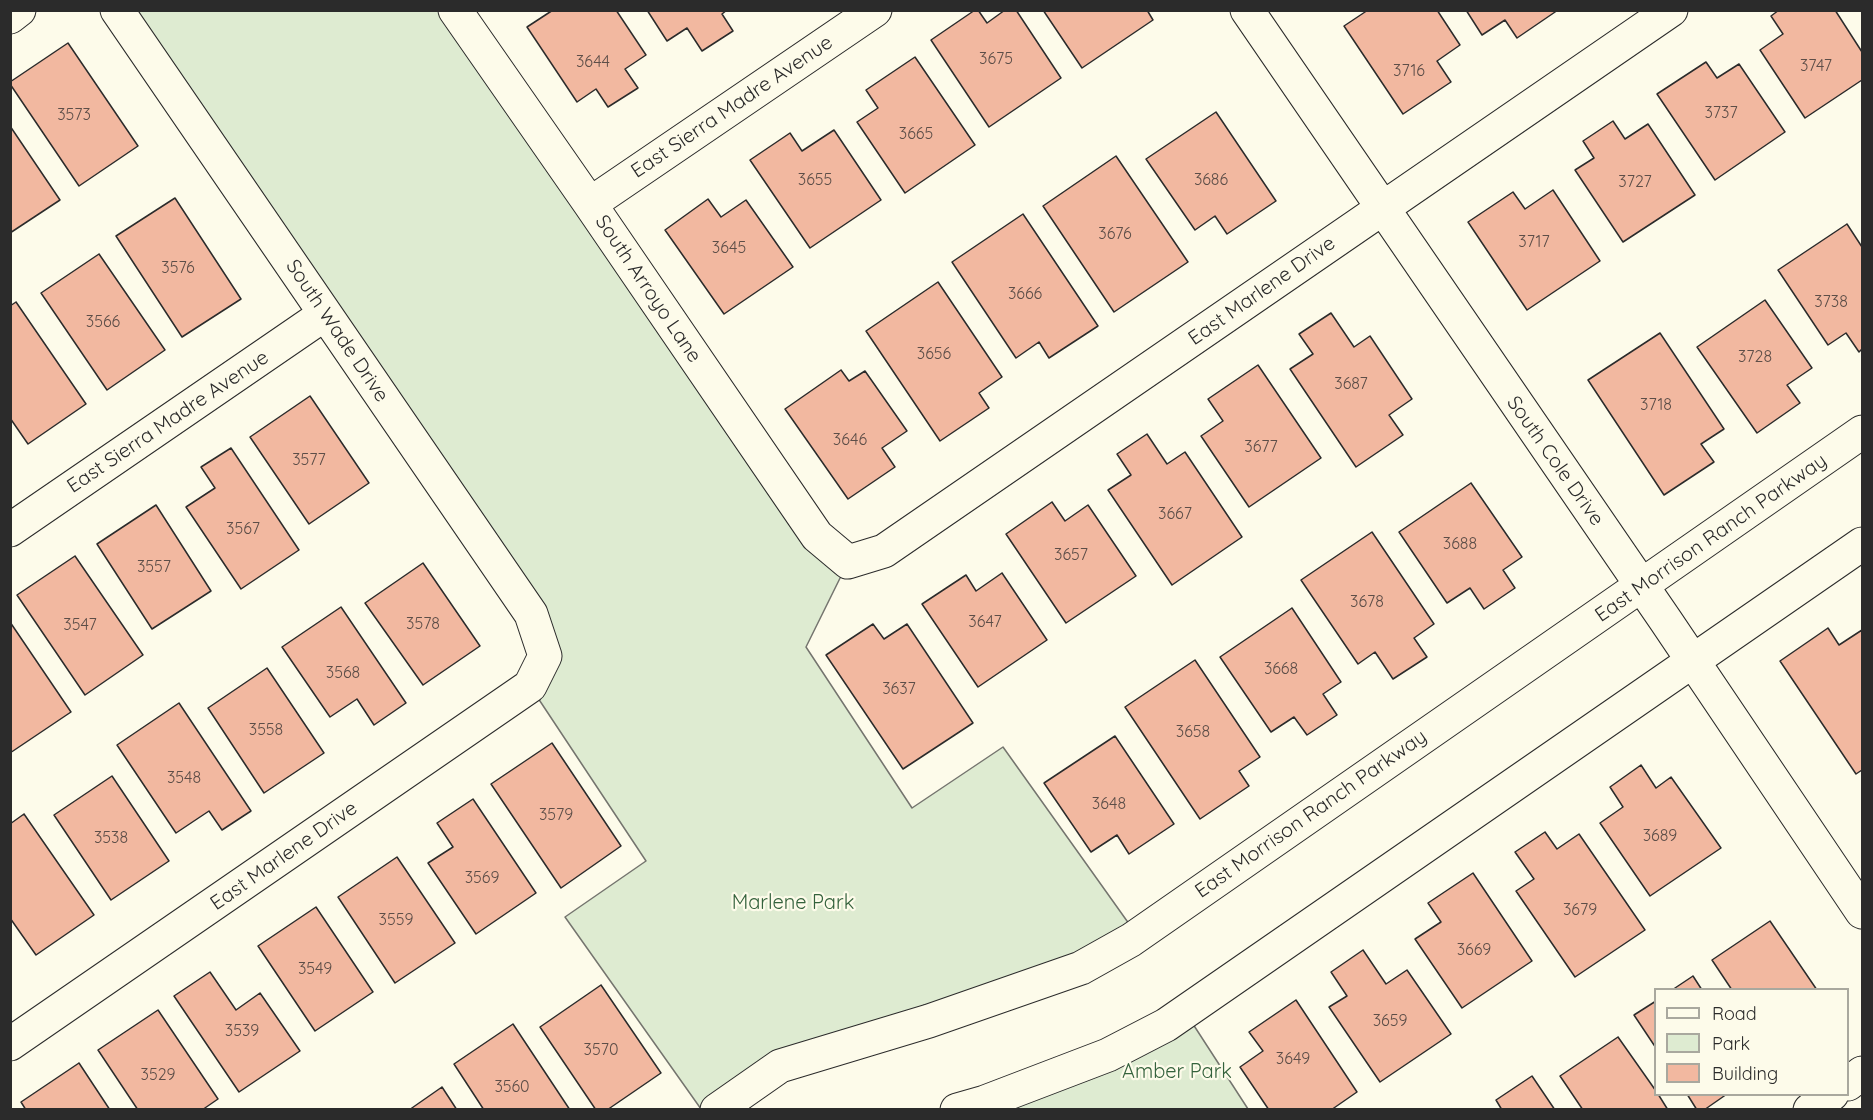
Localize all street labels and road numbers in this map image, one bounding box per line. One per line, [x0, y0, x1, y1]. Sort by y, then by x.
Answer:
street label: East Sierra Madre Avenue [627, 31, 837, 183]
street label: South Arroyo Lane [590, 211, 706, 367]
street label: East Marlene Drive [1184, 231, 1340, 351]
street label: South Wade Drive [280, 255, 394, 407]
street label: East Sierra Madre Avenue [63, 346, 273, 498]
street label: South Cole Drive [1501, 392, 1609, 530]
street label: East Morrison Ranch Parkway [1591, 449, 1831, 627]
street label: East Morrison Ranch Parkway [1191, 725, 1431, 903]
street label: East Marlene Drive [206, 796, 362, 916]

